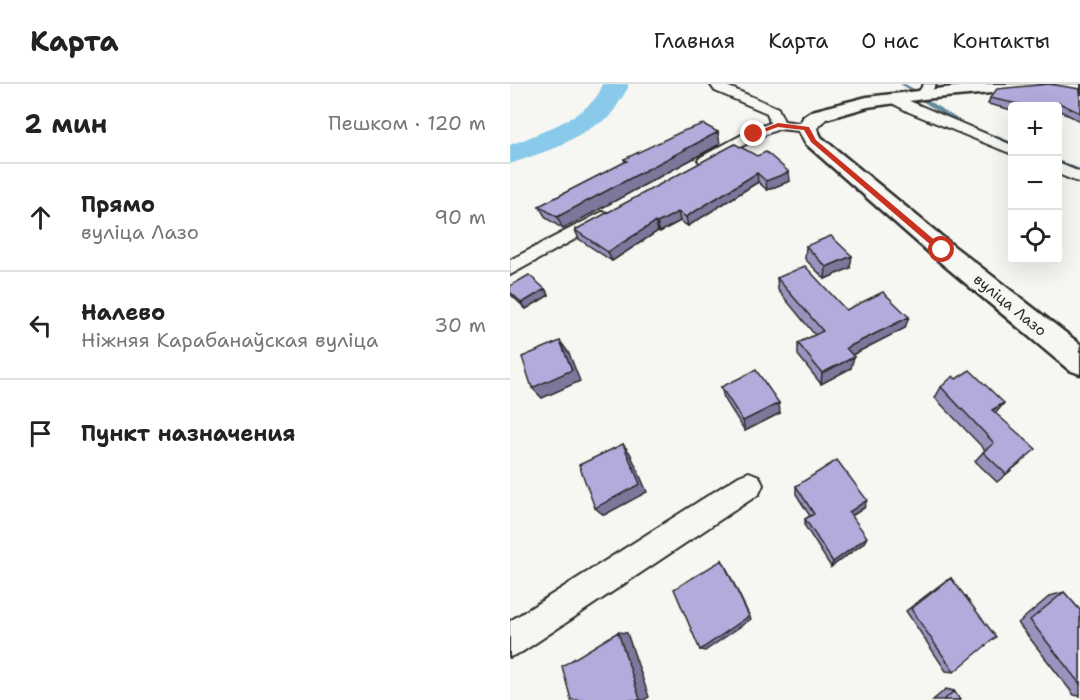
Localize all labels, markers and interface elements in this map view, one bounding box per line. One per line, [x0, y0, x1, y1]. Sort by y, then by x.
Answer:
text: Карта [30, 22, 119, 60]
text: Главная [654, 27, 735, 55]
text: Карта [768, 27, 828, 55]
text: О нас [861, 27, 919, 55]
text: Контакты [952, 27, 1050, 55]
map controls [1008, 102, 1062, 264]
button: + [1008, 102, 1062, 156]
text: 2 мин [24, 106, 107, 141]
text: Пешком · 120 m [328, 110, 486, 136]
route end [740, 120, 766, 146]
button: − [1008, 156, 1062, 210]
text: Прямо [81, 190, 155, 219]
icon: ahead [24, 201, 57, 234]
text: 90 m [434, 204, 486, 230]
button: locate [1008, 210, 1062, 264]
text: вуліца Лазо [81, 219, 199, 245]
route start [928, 236, 954, 262]
street label: вуліца Лазо [969, 269, 1051, 341]
text: Налево [81, 298, 165, 327]
icon: left [24, 309, 57, 342]
text: 30 m [434, 312, 486, 338]
text: Ніжняя Карабанаўская вуліца [81, 327, 378, 353]
icon: arrive [24, 417, 57, 450]
text: Пункт назначения [81, 419, 295, 448]

